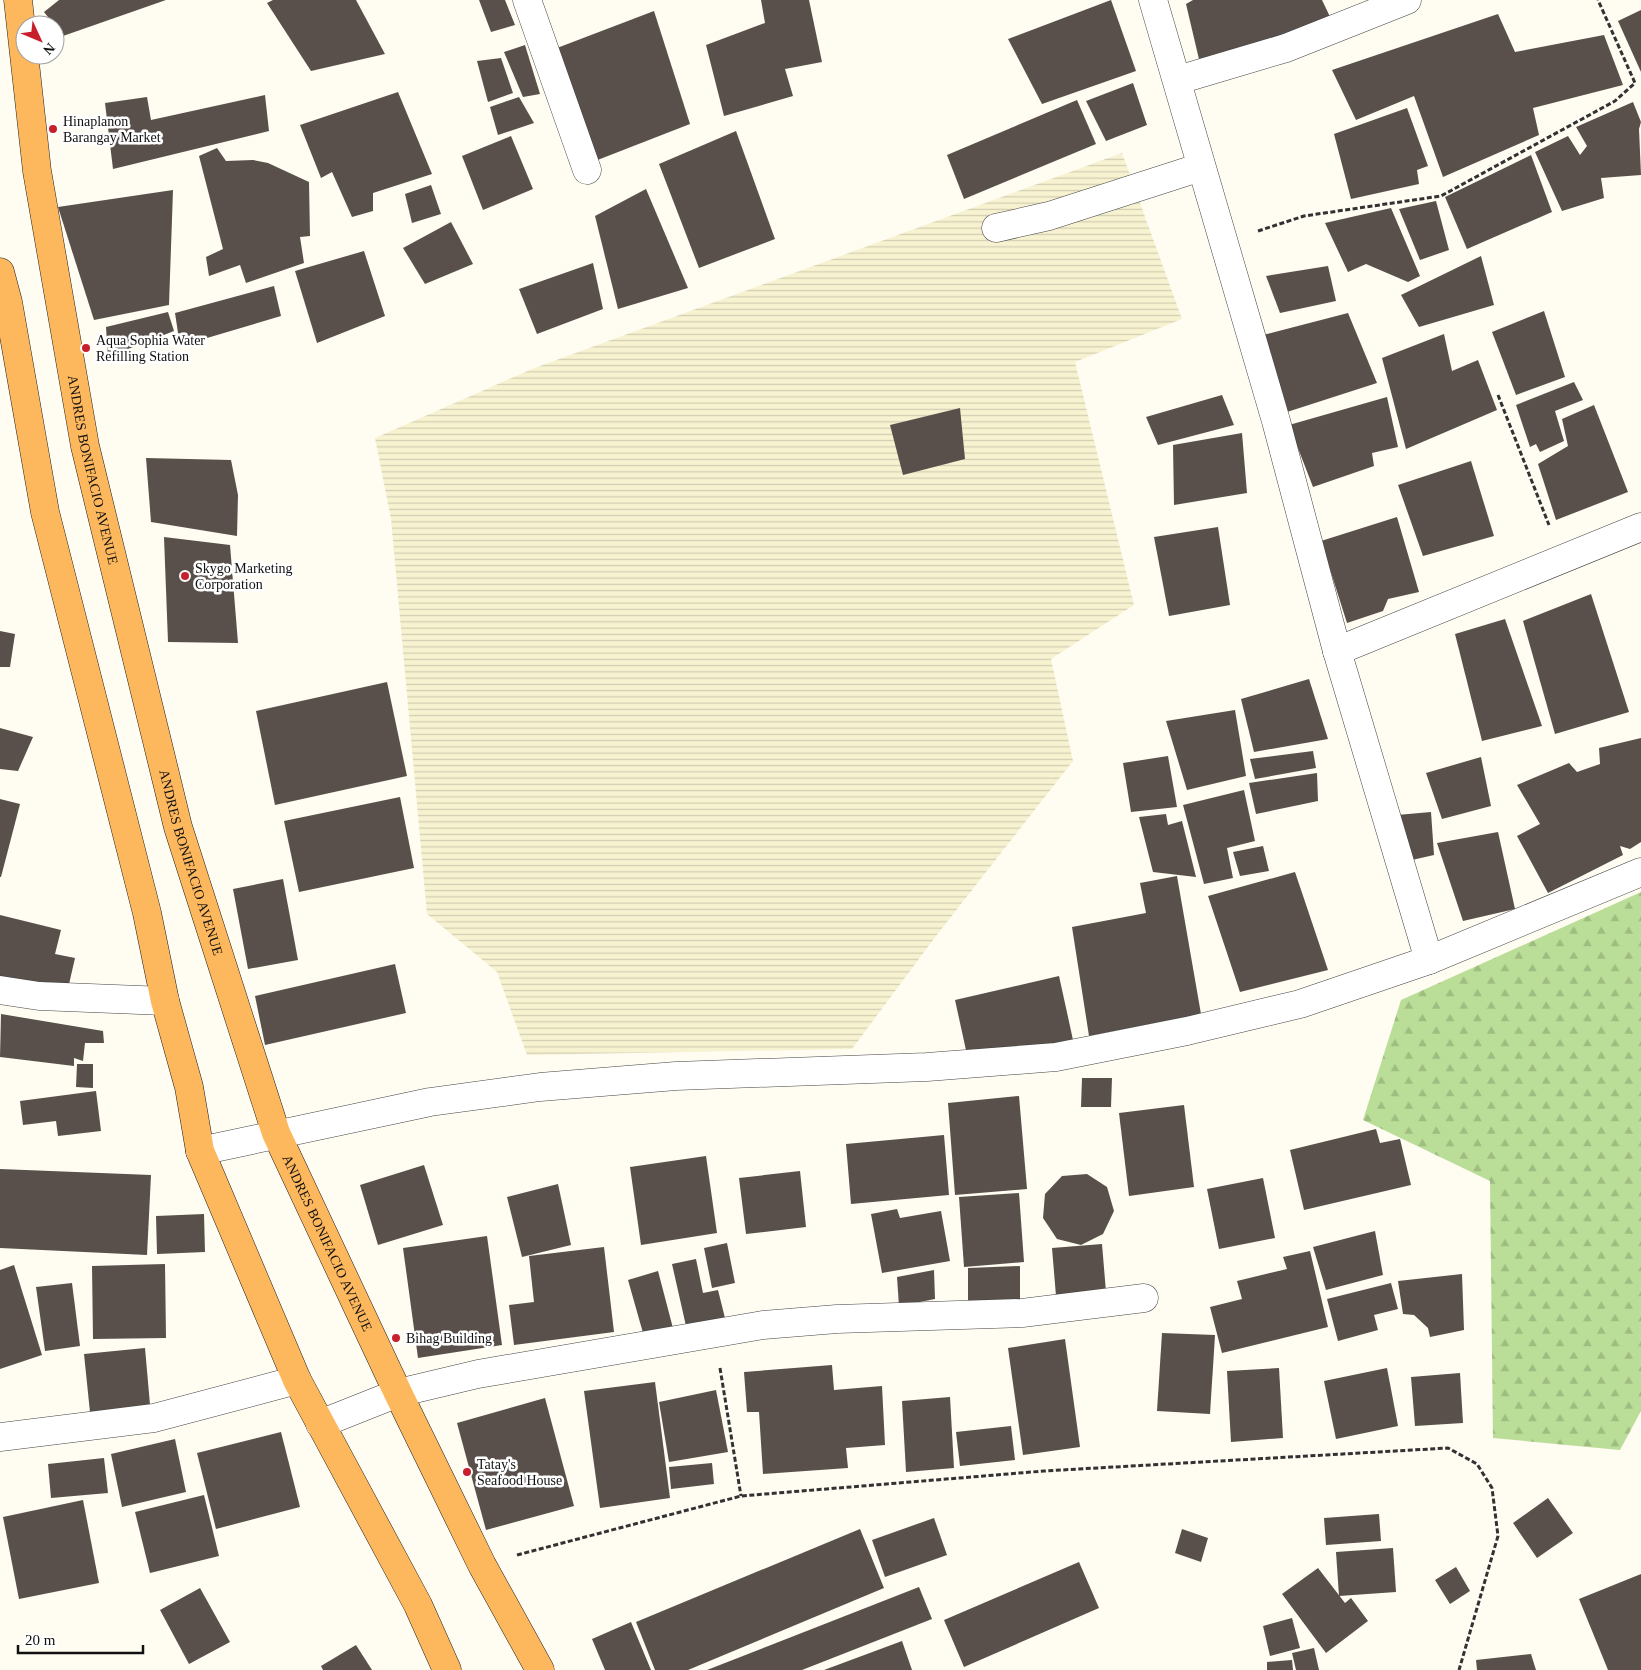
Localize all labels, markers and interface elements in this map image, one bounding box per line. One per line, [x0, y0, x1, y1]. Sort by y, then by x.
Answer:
north arrow [15, 15, 65, 65]
text: N [40, 40, 58, 58]
place label: Hinaplanon Barangay Market [63, 114, 161, 145]
marker: Hinaplanon Barangay Market [47, 123, 59, 135]
place label: Aqua Sophia Water Refilling Station [96, 333, 205, 364]
marker: Aqua Sophia Water Refilling Station [80, 342, 92, 354]
street label: ANDRES BONIFACIO AVENUE [65, 374, 121, 566]
place label: Skygo Marketing Corporation [195, 561, 293, 592]
marker: Skygo Marketing Corporation [179, 570, 191, 582]
street label: ANDRES BONIFACIO AVENUE [156, 768, 226, 957]
street label: ANDRES BONIFACIO AVENUE [279, 1152, 375, 1334]
place label: Bihag Building [406, 1331, 492, 1346]
marker: Bihag Building [390, 1332, 402, 1344]
place label: Tatay's Seafood House [477, 1457, 562, 1488]
marker: Tatay's Seafood House [461, 1466, 473, 1478]
scale bar [18, 1622, 142, 1654]
text: 20 m [25, 1632, 56, 1648]

